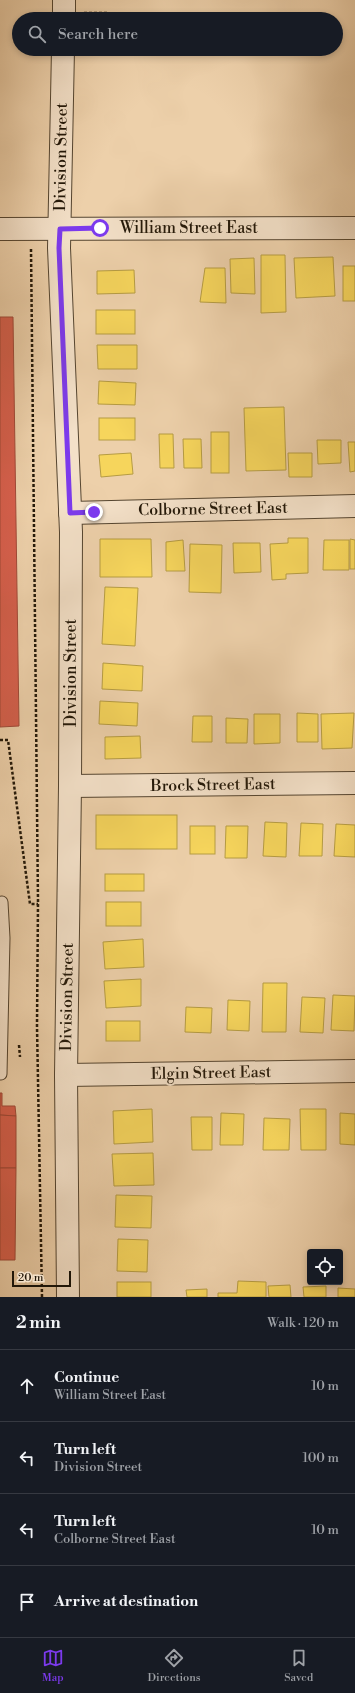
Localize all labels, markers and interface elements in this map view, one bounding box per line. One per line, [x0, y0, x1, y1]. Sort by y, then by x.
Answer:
search box [12, 12, 343, 56]
icon: search [26, 23, 48, 45]
text: Search here [58, 25, 138, 44]
street label: Division Street [50, 102, 72, 211]
street label: William Street East [119, 218, 258, 238]
route start [91, 219, 109, 237]
street label: Colborne Street East [138, 498, 288, 520]
route end [85, 503, 103, 521]
street label: Division Street [61, 618, 81, 727]
street label: Brock Street East [149, 774, 276, 796]
street label: Division Street [56, 942, 78, 1051]
street label: Elgin Street East [150, 1062, 272, 1084]
map controls [307, 1249, 343, 1285]
button: locate [307, 1249, 343, 1285]
scale bar [12, 1269, 71, 1288]
text: 20 m [18, 1271, 43, 1285]
text: 2 min [16, 1312, 61, 1334]
text: Walk · 120 m [267, 1315, 339, 1331]
text: Continue [54, 1368, 119, 1387]
icon: ahead [16, 1375, 38, 1397]
text: 10 m [311, 1378, 339, 1394]
text: William Street East [54, 1387, 166, 1403]
text: Turn left [54, 1440, 116, 1459]
icon: left [16, 1447, 38, 1469]
text: 100 m [303, 1450, 339, 1466]
text: Division Street [54, 1459, 142, 1475]
text: Turn left [54, 1512, 116, 1531]
icon: left [16, 1519, 38, 1541]
text: 10 m [311, 1522, 339, 1538]
text: Colborne Street East [54, 1531, 176, 1547]
icon: arrive [16, 1591, 38, 1613]
text: Arrive at destination [54, 1592, 198, 1611]
tab: Map [42, 1647, 64, 1685]
tab: Directions [148, 1647, 201, 1685]
tab: Saved [284, 1647, 313, 1685]

